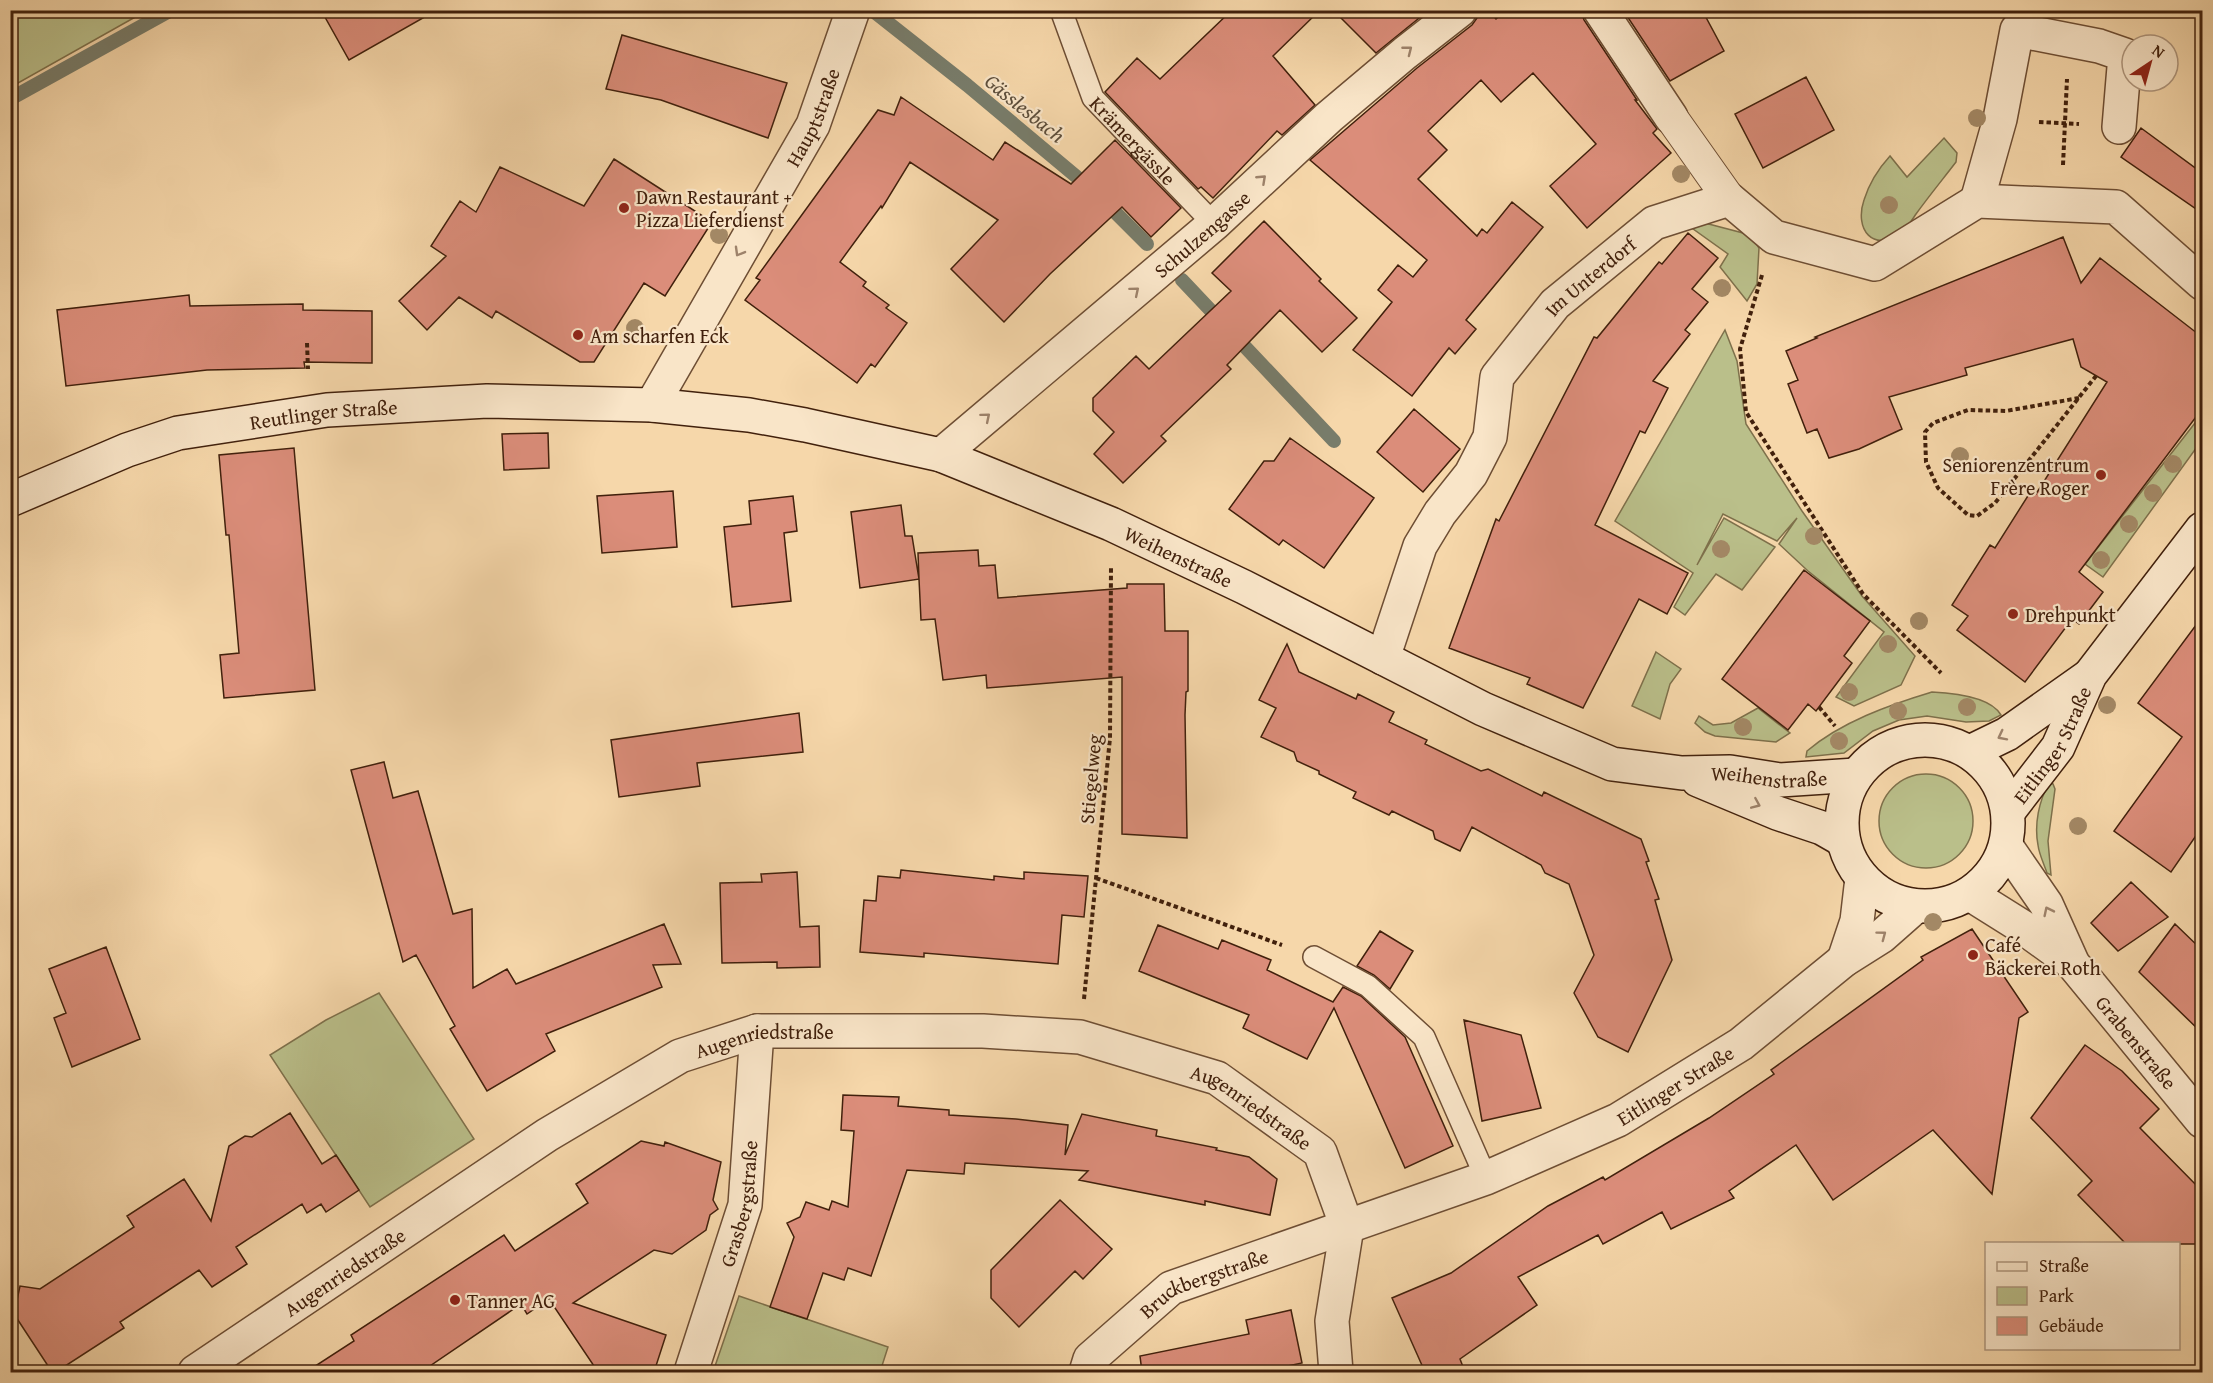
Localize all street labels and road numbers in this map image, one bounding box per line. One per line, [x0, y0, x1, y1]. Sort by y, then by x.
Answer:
street label: Hauptstraße [778, 64, 846, 172]
street label: Krämergässle [1084, 89, 1183, 191]
street label: Schulzengasse [1147, 183, 1256, 284]
street label: Im Unterdorf [1537, 228, 1644, 322]
street label: Reutlinger Straße [248, 392, 398, 436]
street label: Weihenstraße [1120, 518, 1238, 594]
street label: Eitlinger Straße [2005, 681, 2098, 809]
street label: Stiegelweg [1072, 733, 1108, 825]
street label: Weihenstraße [1711, 757, 1828, 795]
street label: Grabenstraße [2090, 989, 2184, 1095]
street label: Augenriedstraße [691, 1017, 834, 1065]
street label: Eitlinger Straße [1611, 1038, 1739, 1132]
street label: Augenriedstraße [1187, 1056, 1318, 1157]
street label: Grasbergstraße [712, 1139, 764, 1270]
street label: Augenriedstraße [278, 1220, 411, 1323]
street label: Bruckbergstraße [1132, 1241, 1272, 1324]

